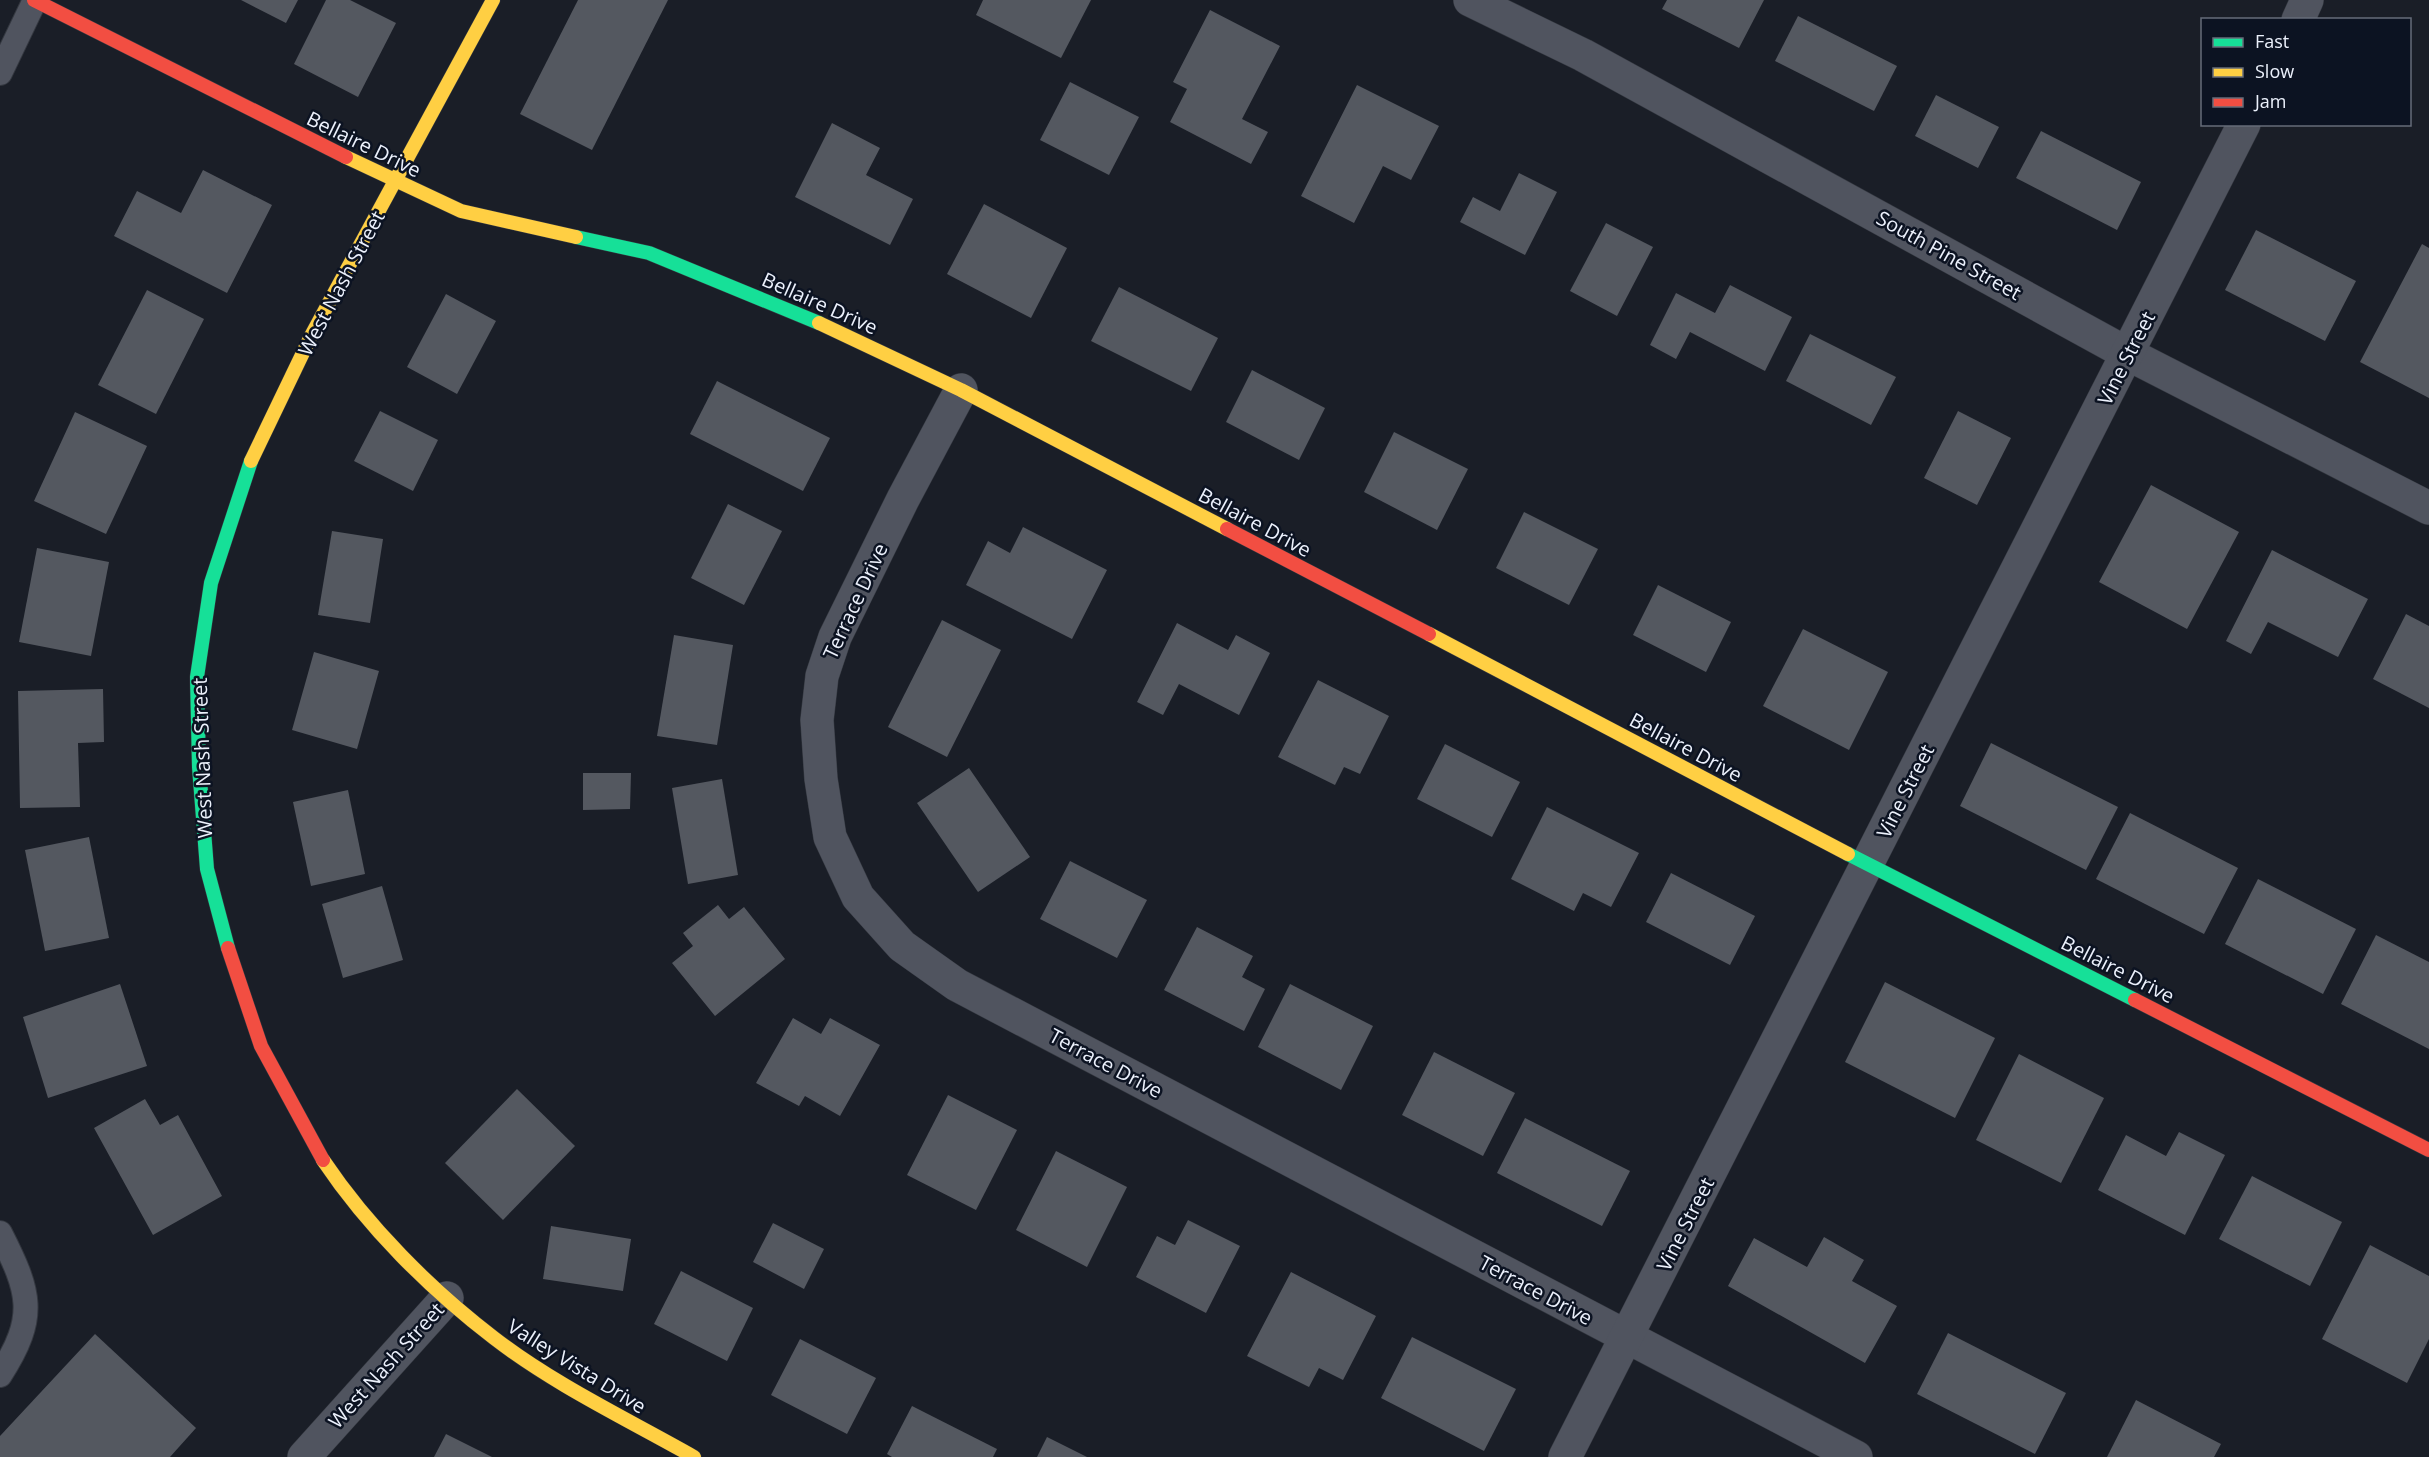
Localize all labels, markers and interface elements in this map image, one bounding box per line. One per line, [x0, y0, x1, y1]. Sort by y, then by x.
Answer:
legend [2201, 18, 2411, 126]
text: Fast [2255, 29, 2289, 53]
text: Slow [2255, 59, 2294, 83]
text: Jam [2253, 89, 2287, 113]
street label: Bellaire Drive [302, 105, 426, 183]
street label: South Pine Street [1872, 204, 2026, 306]
street label: West Nash Street [291, 206, 391, 360]
street label: Bellaire Drive [758, 265, 882, 341]
street label: Vine Street [2091, 307, 2161, 409]
street label: Bellaire Drive [1194, 481, 1316, 563]
street label: Terrace Drive [816, 539, 894, 663]
street label: West Nash Street [186, 677, 218, 839]
street label: Bellaire Drive [1625, 706, 1747, 788]
street label: Vine Street [1870, 740, 1940, 842]
street label: Bellaire Drive [2057, 929, 2179, 1009]
street label: Terrace Drive [1045, 1022, 1167, 1104]
street label: Vine Street [1650, 1173, 1720, 1275]
street label: Terrace Drive [1475, 1249, 1597, 1331]
street label: West Nash Street [322, 1296, 450, 1434]
street label: Valley Vista Drive [503, 1313, 651, 1419]

